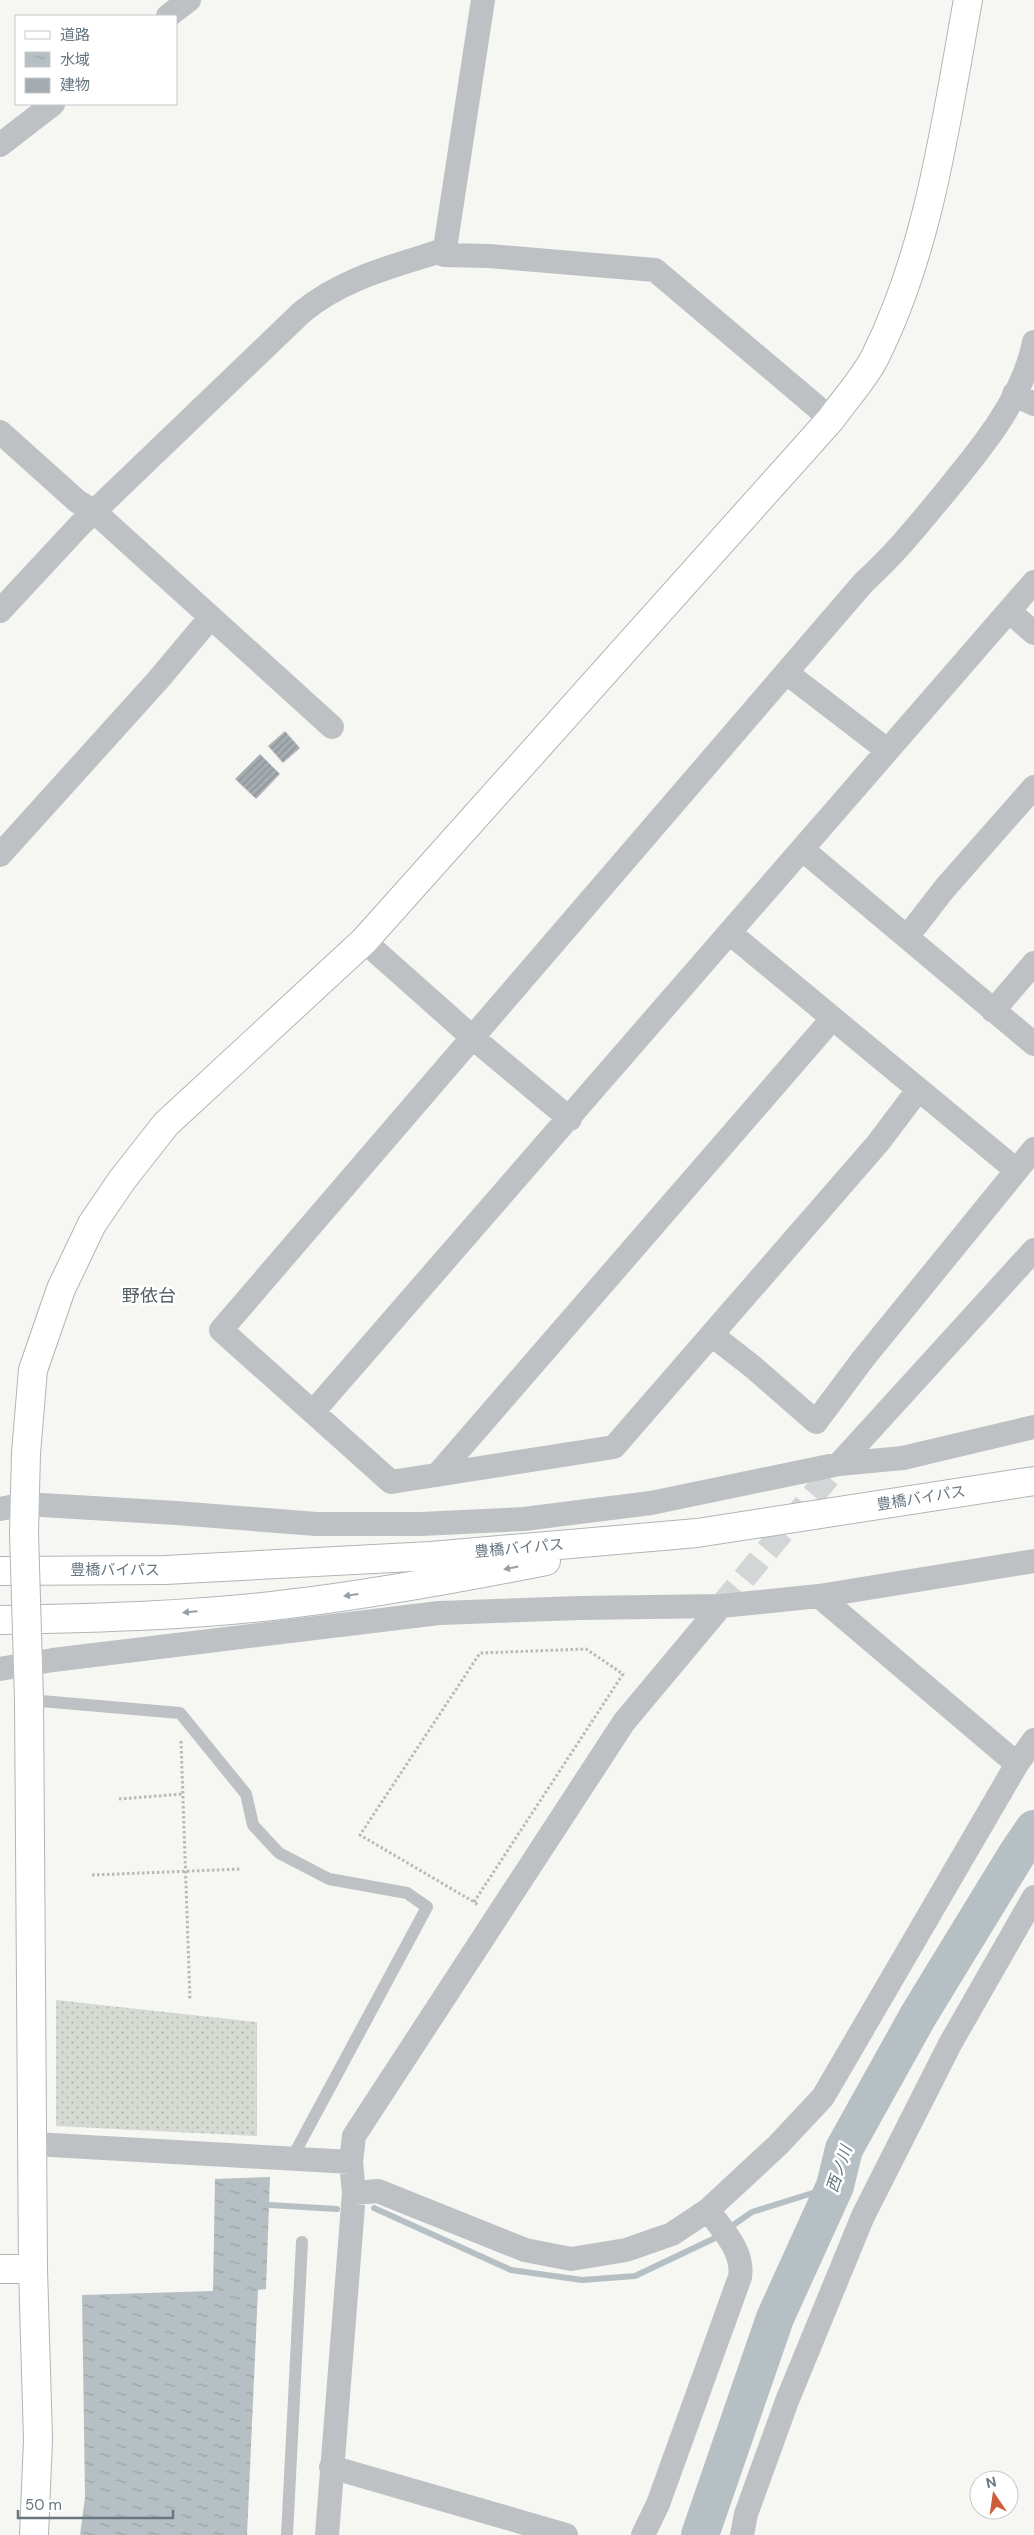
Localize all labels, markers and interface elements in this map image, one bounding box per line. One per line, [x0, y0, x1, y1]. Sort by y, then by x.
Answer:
legend [15, 15, 178, 105]
text: 道路 [60, 25, 90, 45]
text: 水域 [60, 50, 90, 70]
text: 建物 [60, 75, 90, 95]
district label: 野依台 [122, 1284, 176, 1308]
street label: 豊橋バイパス [875, 1481, 967, 1515]
street label: 豊橋バイパス [473, 1534, 565, 1562]
street label: 豊橋バイパス [70, 1560, 160, 1580]
one-way arrow [504, 1564, 519, 1572]
one-way arrow [343, 1591, 359, 1599]
one-way arrow [181, 1609, 197, 1617]
water label: 西ノ川 [821, 2141, 857, 2195]
north arrow [969, 2470, 1019, 2520]
text: N [984, 2472, 998, 2492]
scale bar [18, 2488, 172, 2520]
text: 50 m [25, 2495, 62, 2515]

